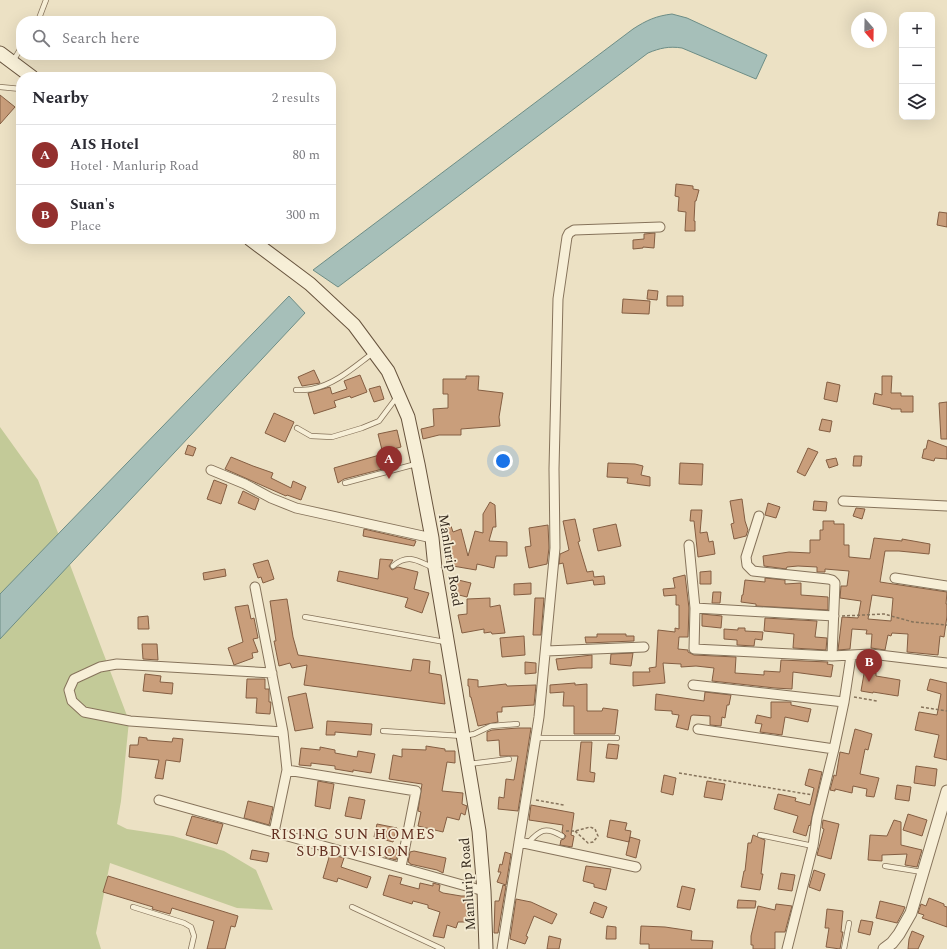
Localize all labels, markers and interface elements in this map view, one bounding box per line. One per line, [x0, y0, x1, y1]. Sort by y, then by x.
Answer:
north arrow [851, 12, 887, 48]
map controls [899, 12, 935, 120]
button: + [899, 12, 935, 48]
search box [16, 16, 336, 60]
icon: search [30, 27, 52, 49]
text: Search here [62, 27, 140, 50]
button: − [899, 48, 935, 84]
button: layers [899, 84, 935, 120]
text: Nearby [32, 85, 88, 111]
text: 2 results [272, 88, 320, 108]
text: AIS Hotel [70, 133, 139, 156]
text: A [40, 145, 50, 165]
text: 80 m [293, 145, 320, 165]
text: Hotel · Manlurip Road [70, 156, 199, 176]
text: Suan's [70, 193, 115, 216]
text: B [40, 205, 50, 225]
text: 300 m [286, 205, 320, 225]
text: Place [70, 216, 101, 236]
pin: A [376, 446, 402, 479]
your location [493, 451, 513, 471]
street label: Manlurip Road [433, 512, 468, 608]
pin: B [856, 649, 882, 682]
district label: RISING SUN HOMES SUBDIVISION [271, 823, 435, 863]
street label: Manlurip Road [454, 837, 481, 931]

